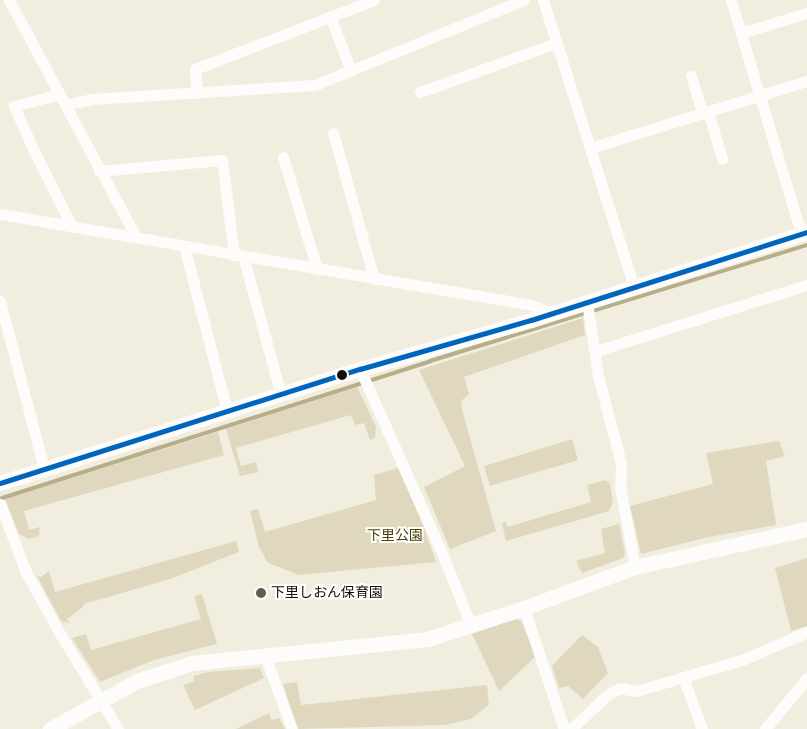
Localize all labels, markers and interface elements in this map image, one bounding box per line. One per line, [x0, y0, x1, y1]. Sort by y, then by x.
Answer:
unlabelled marker [337, 370, 347, 380]
park label: 下里公園 [367, 528, 423, 544]
place label: 下里しおん保育園 [271, 585, 383, 601]
marker: 下里しおん保育園 [255, 587, 267, 599]

